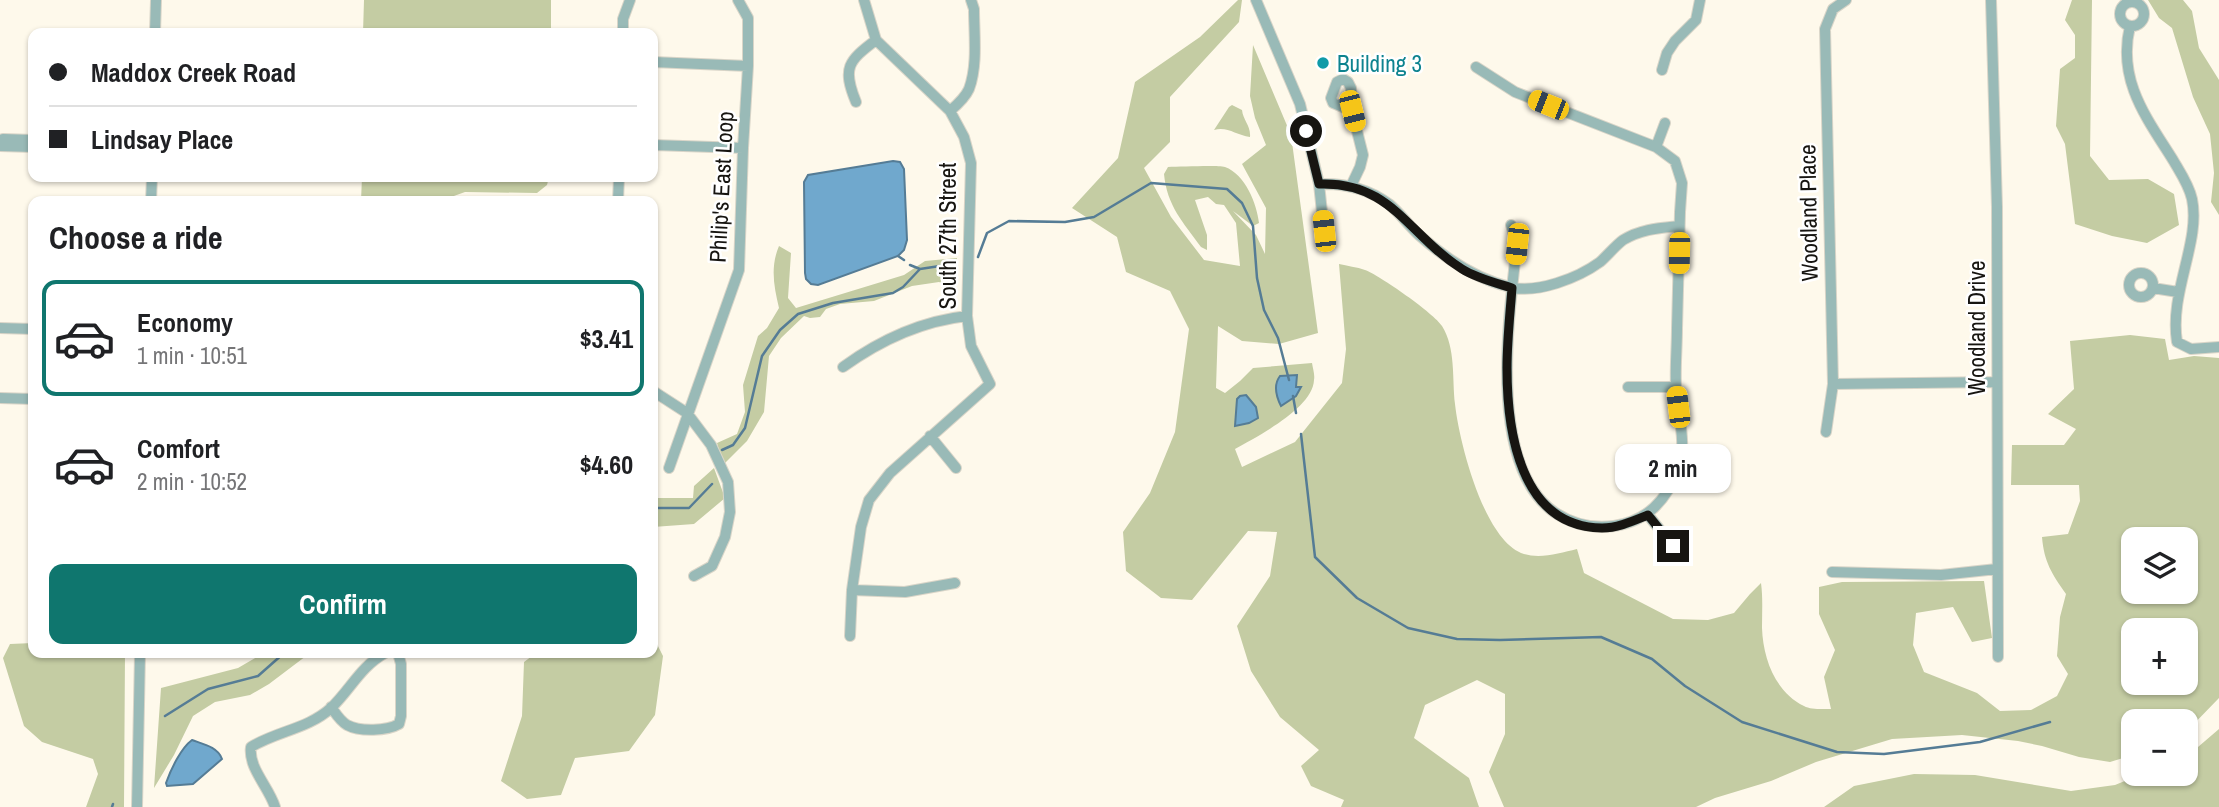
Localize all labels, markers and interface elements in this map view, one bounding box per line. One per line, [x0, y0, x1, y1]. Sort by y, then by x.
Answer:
place label: Building 3 [1337, 48, 1422, 79]
text: Maddox Creek Road [91, 55, 296, 90]
marker: Building 3 [1315, 55, 1331, 71]
car [1525, 87, 1572, 123]
car [1337, 88, 1368, 134]
street label: Philip's East Loop [702, 111, 740, 263]
route start [1290, 115, 1322, 147]
text: Lindsay Place [91, 122, 233, 157]
street label: Woodland Place [1791, 144, 1825, 282]
street label: South 27th Street [932, 163, 963, 309]
car [1312, 209, 1337, 253]
text: Choose a ride [49, 216, 223, 259]
car [1505, 222, 1530, 266]
car [1669, 232, 1690, 274]
street label: Woodland Drive [1961, 261, 1992, 395]
text: Economy [137, 305, 233, 340]
icon: car [53, 307, 116, 370]
text: $3.41 [580, 321, 633, 356]
text: 1 min · 10:51 [137, 340, 247, 371]
car [1666, 385, 1691, 429]
text: Comfort [137, 431, 220, 466]
icon: car [53, 433, 116, 496]
callout: 2 min [1615, 444, 1731, 494]
text: $4.60 [580, 447, 633, 482]
text: 2 min [1648, 453, 1698, 484]
text: 2 min · 10:52 [137, 466, 247, 497]
map controls [2121, 527, 2198, 786]
button: layers [2121, 527, 2198, 604]
route end [1657, 530, 1689, 562]
button: Confirm [49, 564, 637, 644]
button: + [2121, 618, 2198, 695]
button: − [2121, 709, 2198, 786]

